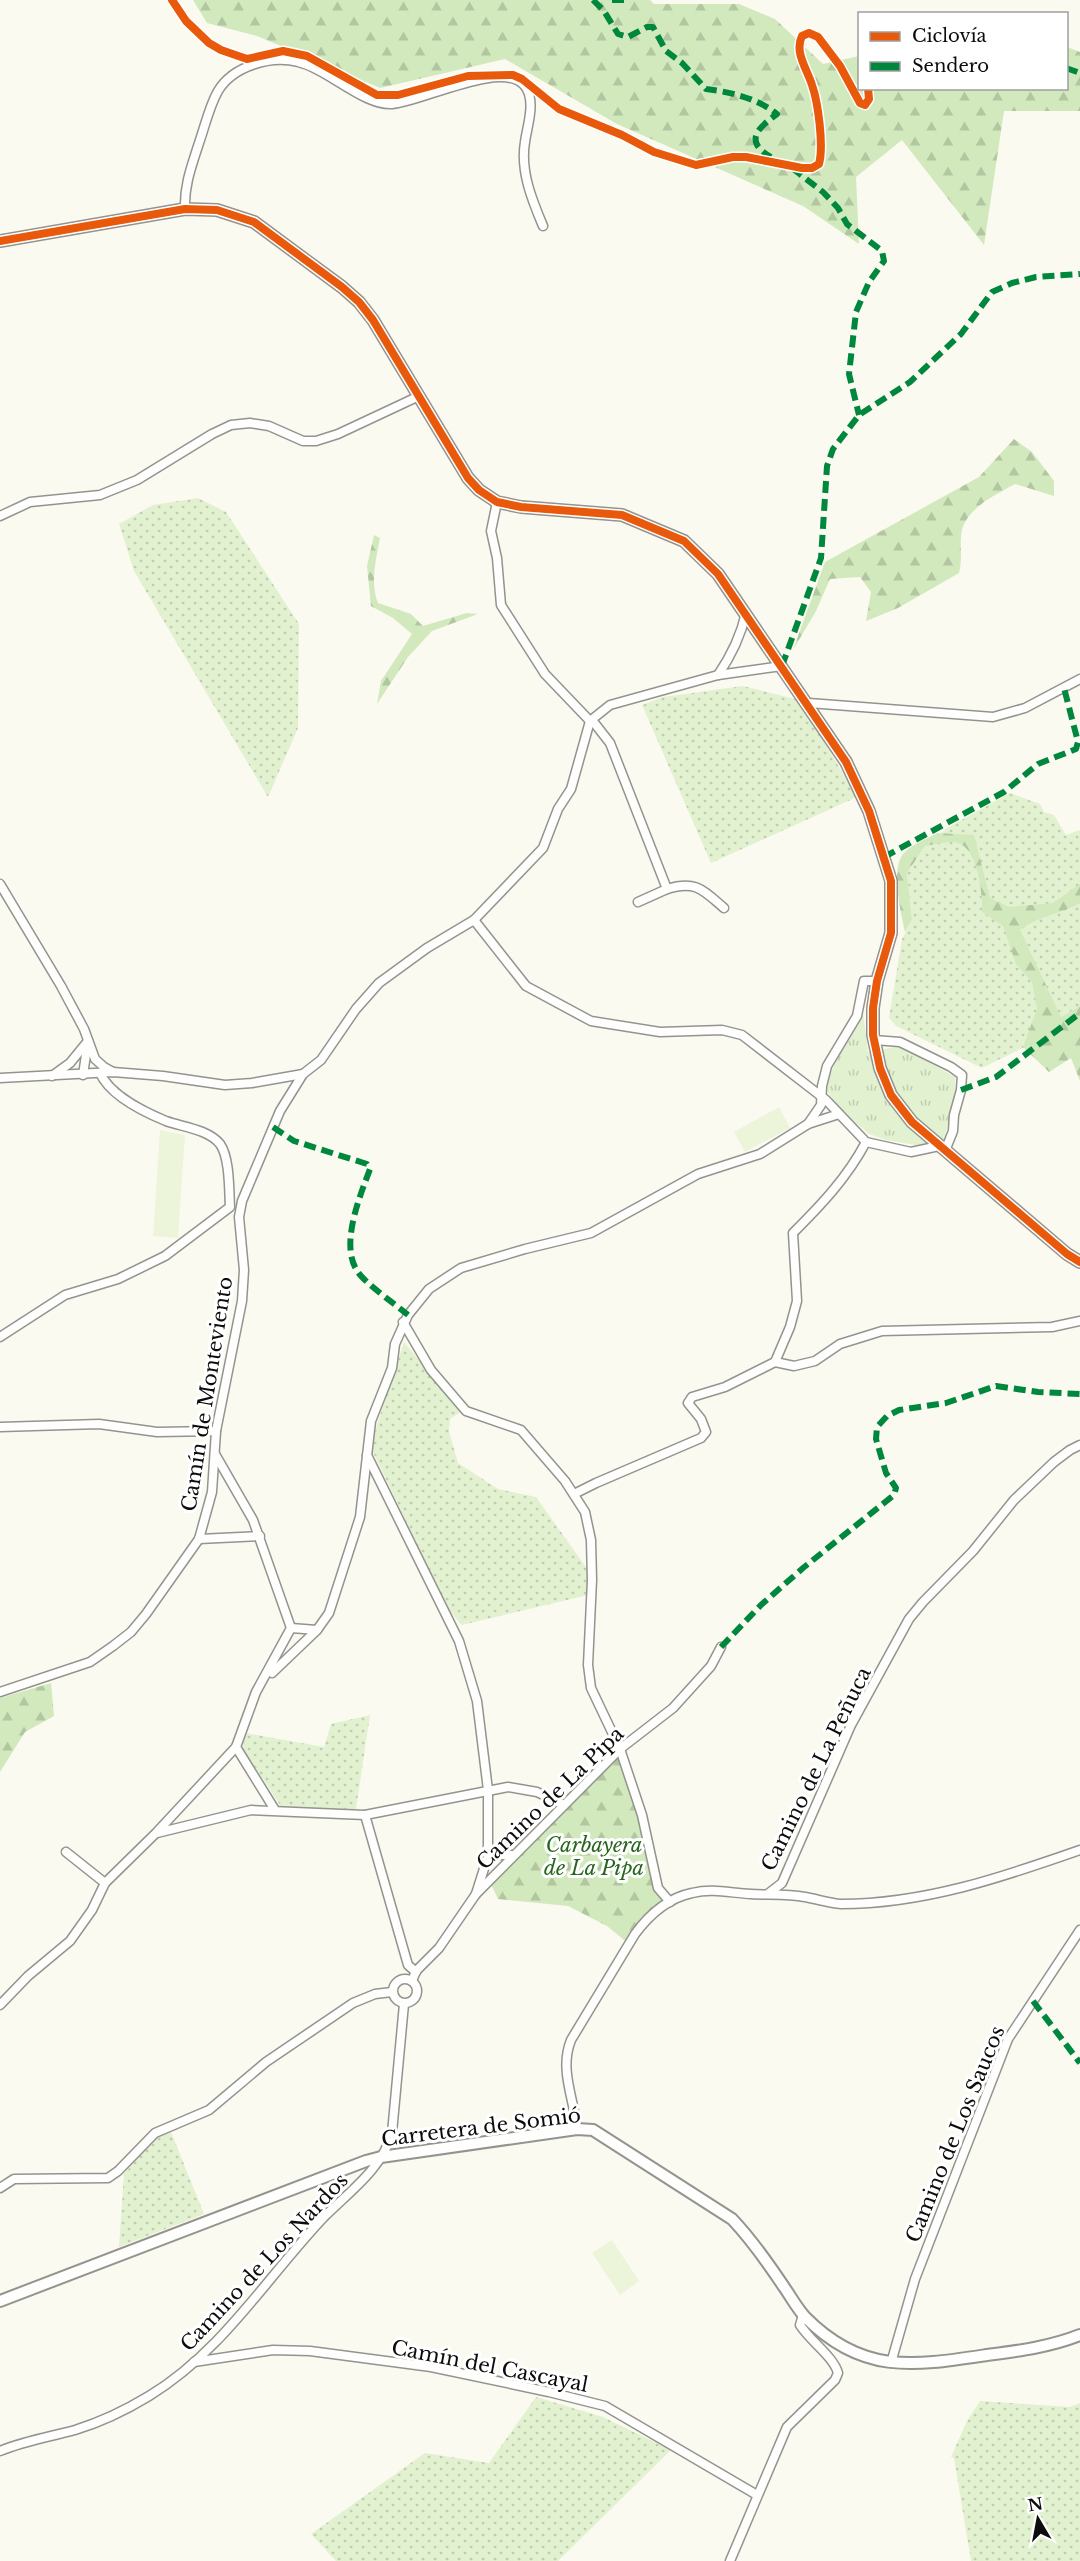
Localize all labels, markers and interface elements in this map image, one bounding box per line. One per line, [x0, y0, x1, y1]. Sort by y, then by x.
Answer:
legend [858, 12, 1068, 90]
text: Ciclovía [912, 25, 987, 47]
text: Sendero [912, 55, 989, 77]
street label: Camín de Monteviento [177, 1275, 237, 1513]
street label: Camino de La Peñuca [756, 1663, 876, 1875]
street label: Camino de La Pipa [472, 1721, 629, 1874]
park label: Carbayera de La Pipa [544, 1833, 644, 1880]
street label: Camino de Los Saucos [901, 2022, 1009, 2246]
street label: Carretera de Somió [380, 2103, 582, 2151]
street label: Camino de Los Nardos [175, 2168, 353, 2356]
street label: Camín del Cascayal [390, 2335, 590, 2397]
north arrow [1008, 2489, 1068, 2549]
text: N [1026, 2493, 1045, 2515]

